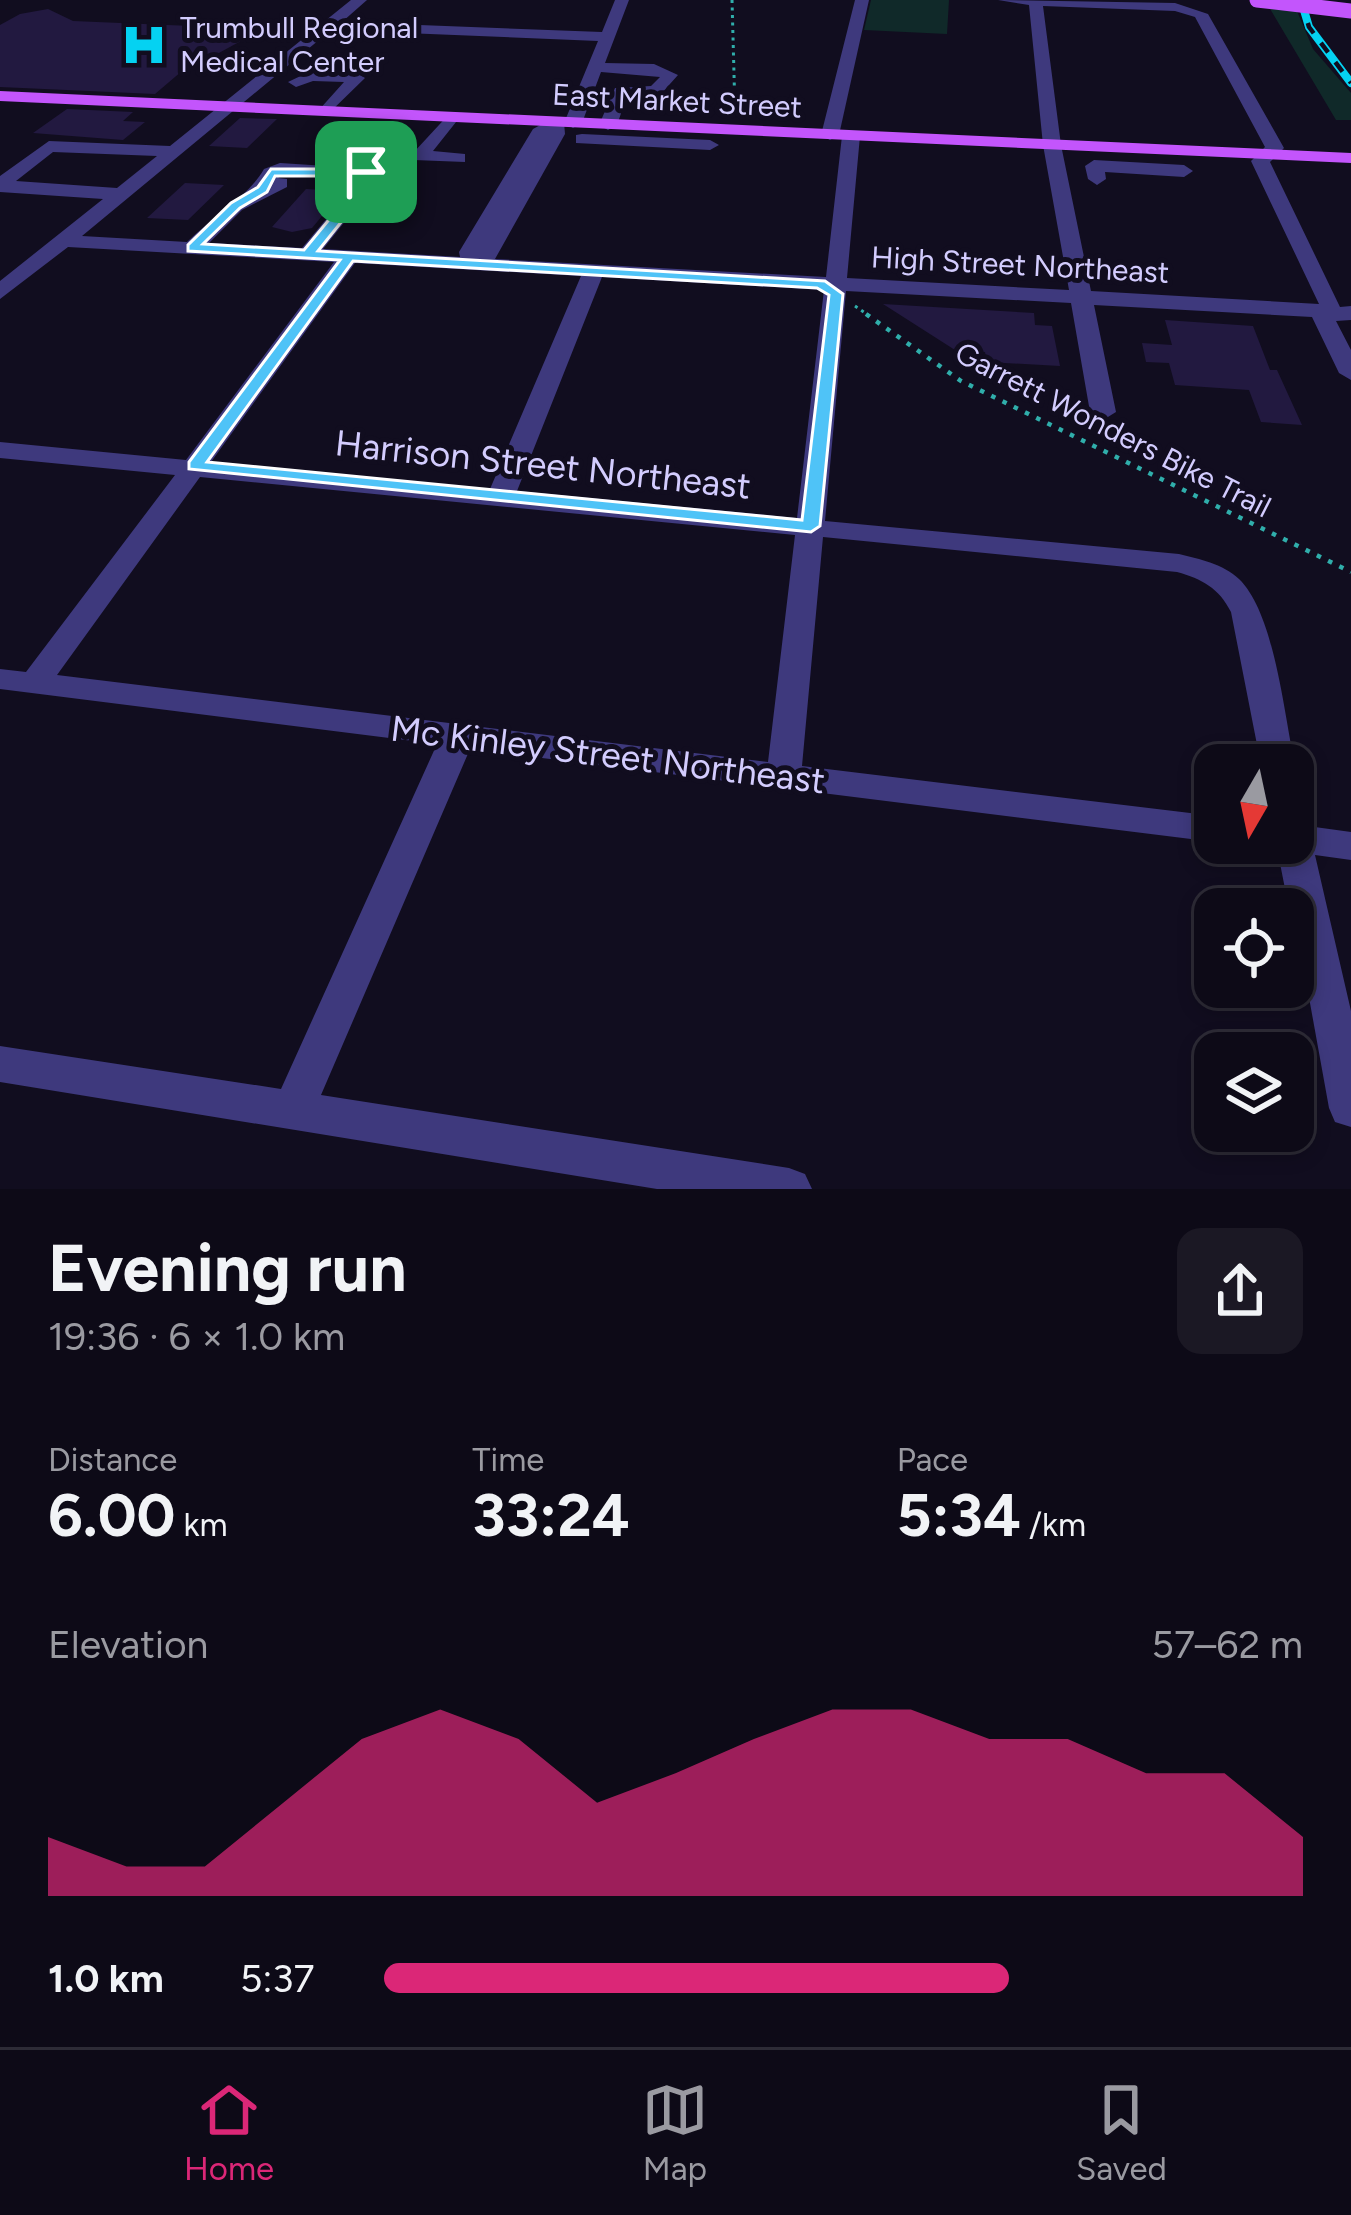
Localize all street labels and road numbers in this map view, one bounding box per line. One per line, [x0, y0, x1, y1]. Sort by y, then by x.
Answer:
street label: East Market Street [551, 75, 803, 126]
street label: High Street Northeast [870, 238, 1170, 291]
street label: Garrett Wonders Bike Trail [949, 334, 1277, 525]
street label: Harrison Street Northeast [333, 421, 753, 508]
street label: Mc Kinley Street Northeast [389, 707, 827, 802]

